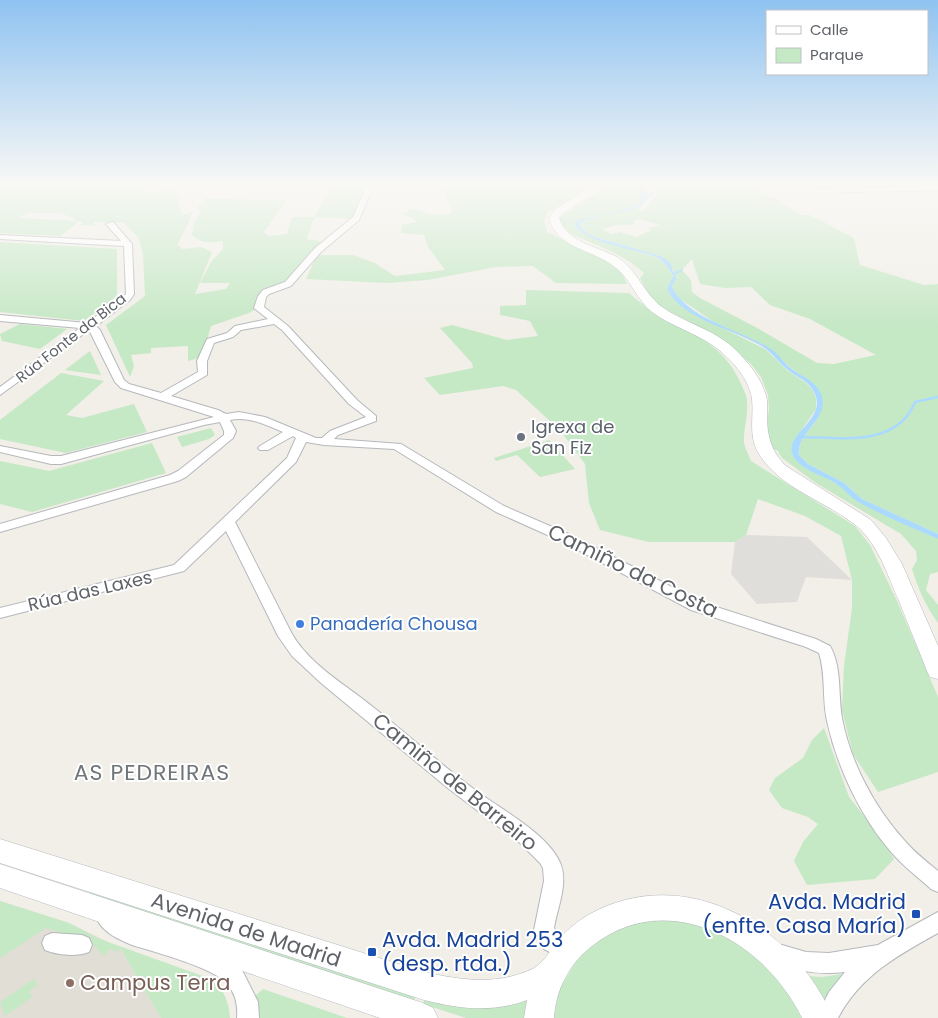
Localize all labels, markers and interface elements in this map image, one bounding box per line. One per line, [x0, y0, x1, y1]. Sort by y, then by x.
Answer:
legend [766, 10, 928, 75]
text: Calle [810, 19, 848, 40]
text: Parque [810, 44, 863, 65]
street label: Rúa Fonte da Bica [11, 288, 130, 387]
place label: Igrexa de San Fiz [531, 414, 614, 460]
marker: Igrexa de San Fiz [515, 431, 527, 443]
street label: Camiño da Costa [543, 517, 723, 624]
street label: Rúa das Laxes [25, 564, 155, 617]
place label: Panadería Chousa [310, 611, 478, 636]
marker: Panadería Chousa [294, 618, 306, 630]
street label: Camiño de Barreiro [367, 706, 544, 857]
district label: AS PEDREIRAS [74, 757, 230, 788]
street label: Avenida de Madrid [147, 885, 345, 974]
place label: Avda. Madrid (enfte. Casa María) [702, 887, 906, 940]
marker: Avda. Madrid (enfte. Casa María) [910, 908, 922, 920]
place label: Avda. Madrid 253 (desp. rtda.) [382, 925, 563, 978]
marker: Avda. Madrid 253 (desp. rtda.) [366, 946, 378, 958]
place label: Campus Terra [80, 968, 231, 997]
marker: Campus Terra [64, 977, 76, 989]

